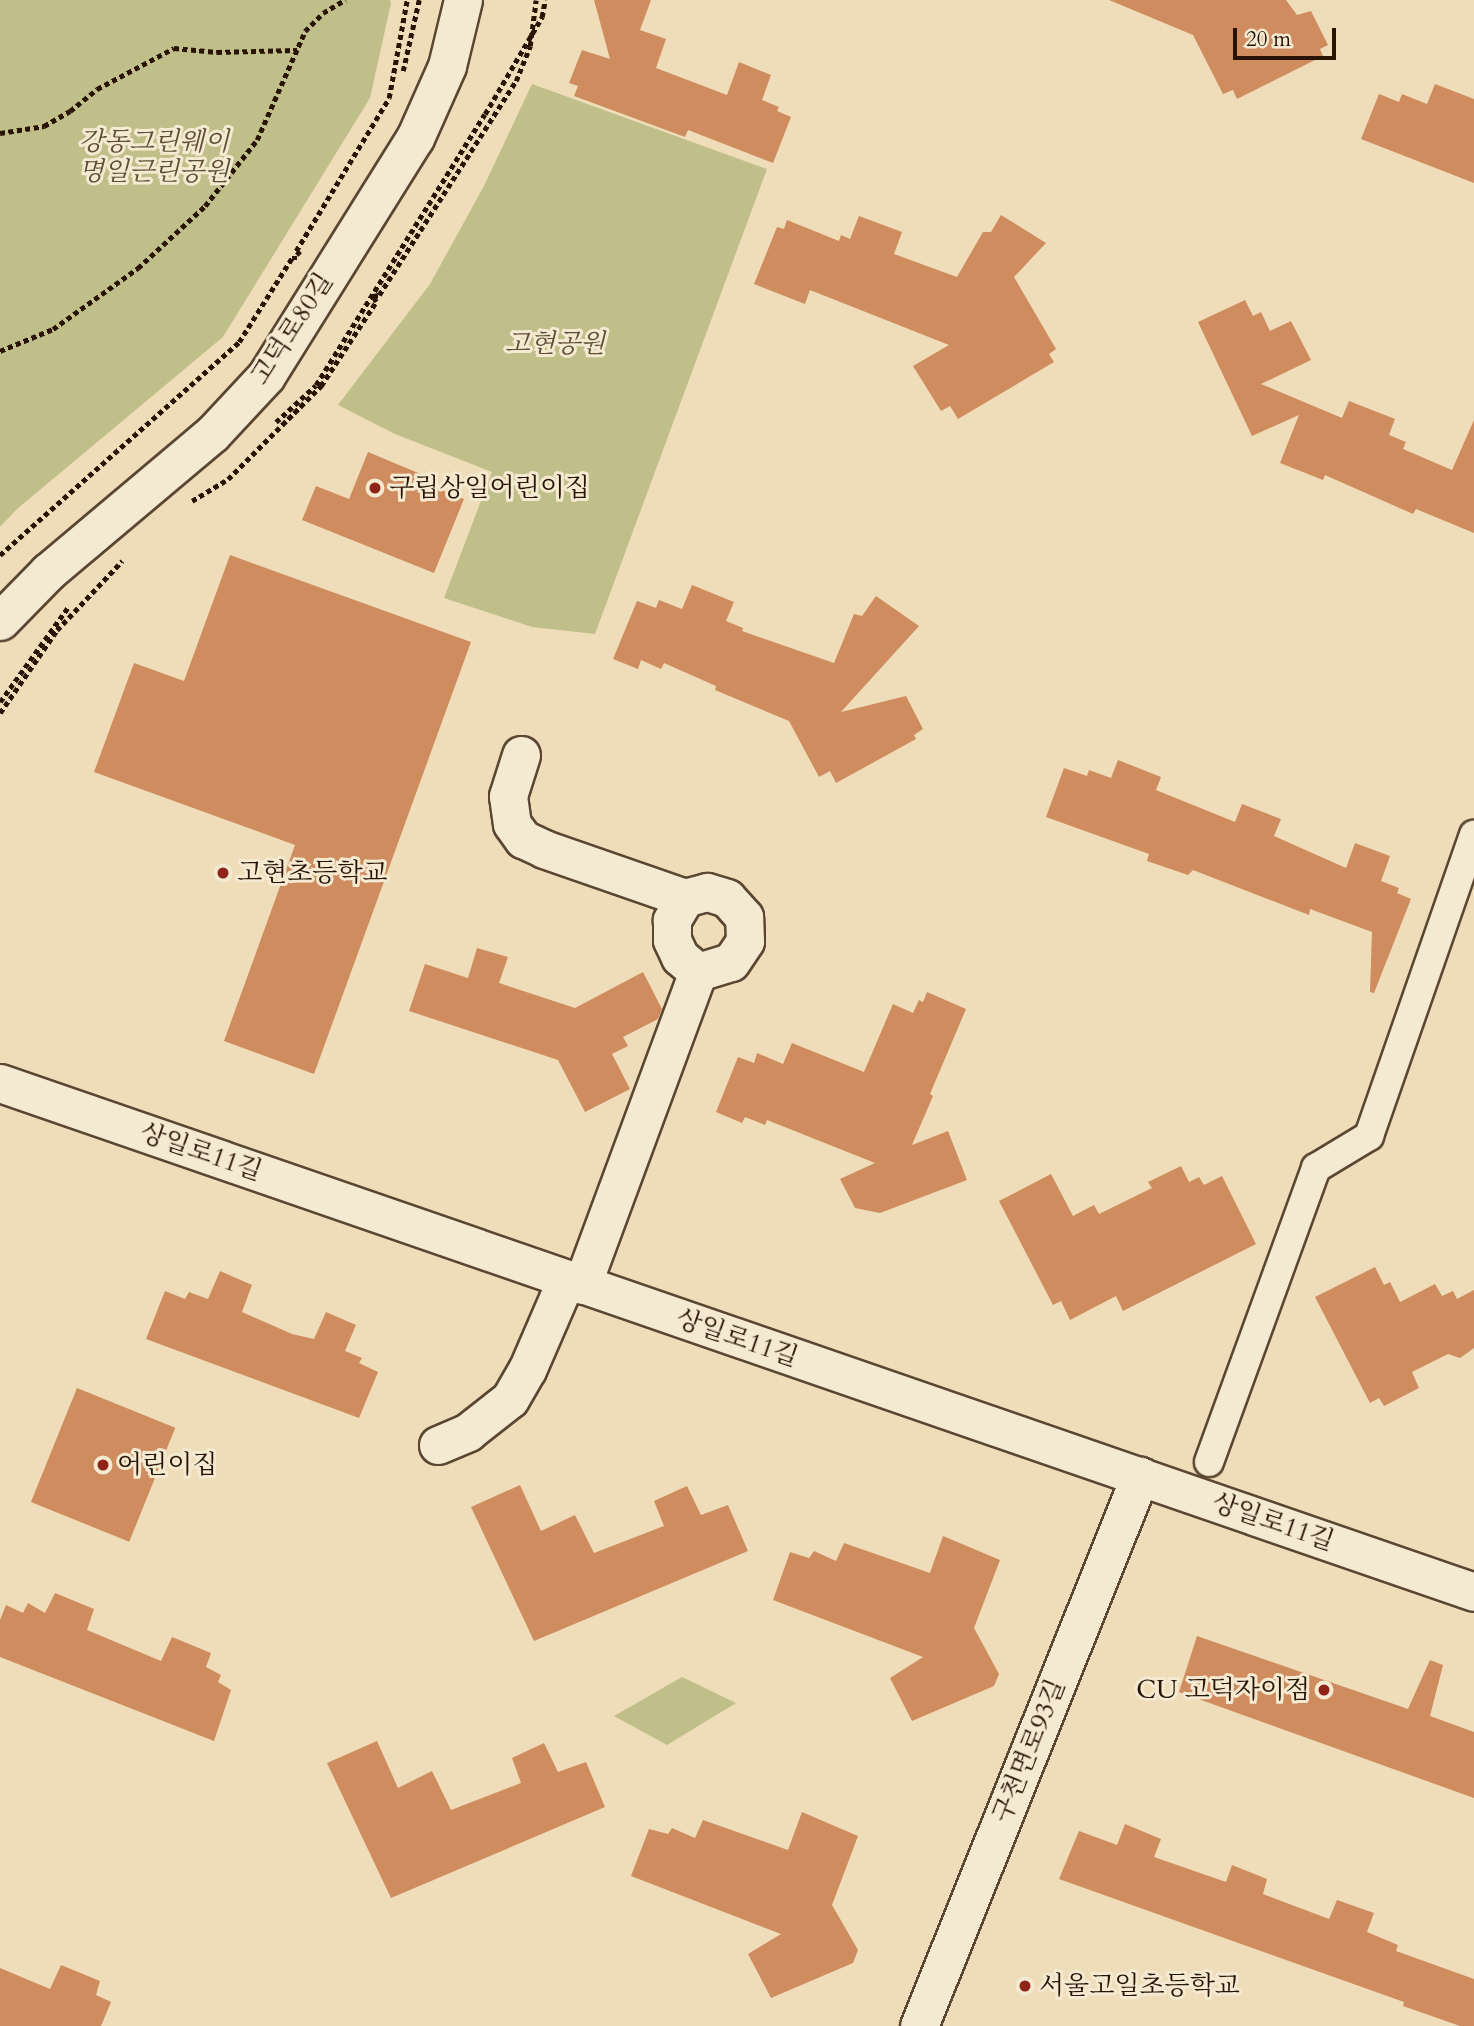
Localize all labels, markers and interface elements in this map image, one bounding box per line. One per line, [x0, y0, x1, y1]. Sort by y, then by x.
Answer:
scale bar [1236, 14, 1339, 58]
text: 20 m [1246, 25, 1291, 54]
park label: 강동그린웨이 명일근린공원 [79, 126, 229, 188]
street label: 고덕로80길 [244, 267, 340, 391]
park label: 고현공원 [505, 328, 605, 360]
place label: 구립상일어린이집 [389, 472, 590, 504]
marker: 구립상일어린이집 [367, 480, 383, 496]
place label: 고현초등학교 [237, 857, 388, 889]
marker: 고현초등학교 [215, 865, 231, 881]
street label: 상일로11길 [136, 1117, 266, 1187]
street label: 상일로11길 [672, 1303, 802, 1373]
place label: 어린이집 [117, 1449, 217, 1481]
marker: 어린이집 [95, 1457, 111, 1473]
street label: 상일로11길 [1208, 1487, 1338, 1557]
place label: CU 고덕자이점 [1136, 1674, 1310, 1706]
street label: 구천면로93길 [986, 1675, 1072, 1827]
marker: CU 고덕자이점 [1316, 1682, 1332, 1698]
place label: 서울고일초등학교 [1039, 1970, 1240, 2002]
marker: 서울고일초등학교 [1017, 1978, 1033, 1994]

